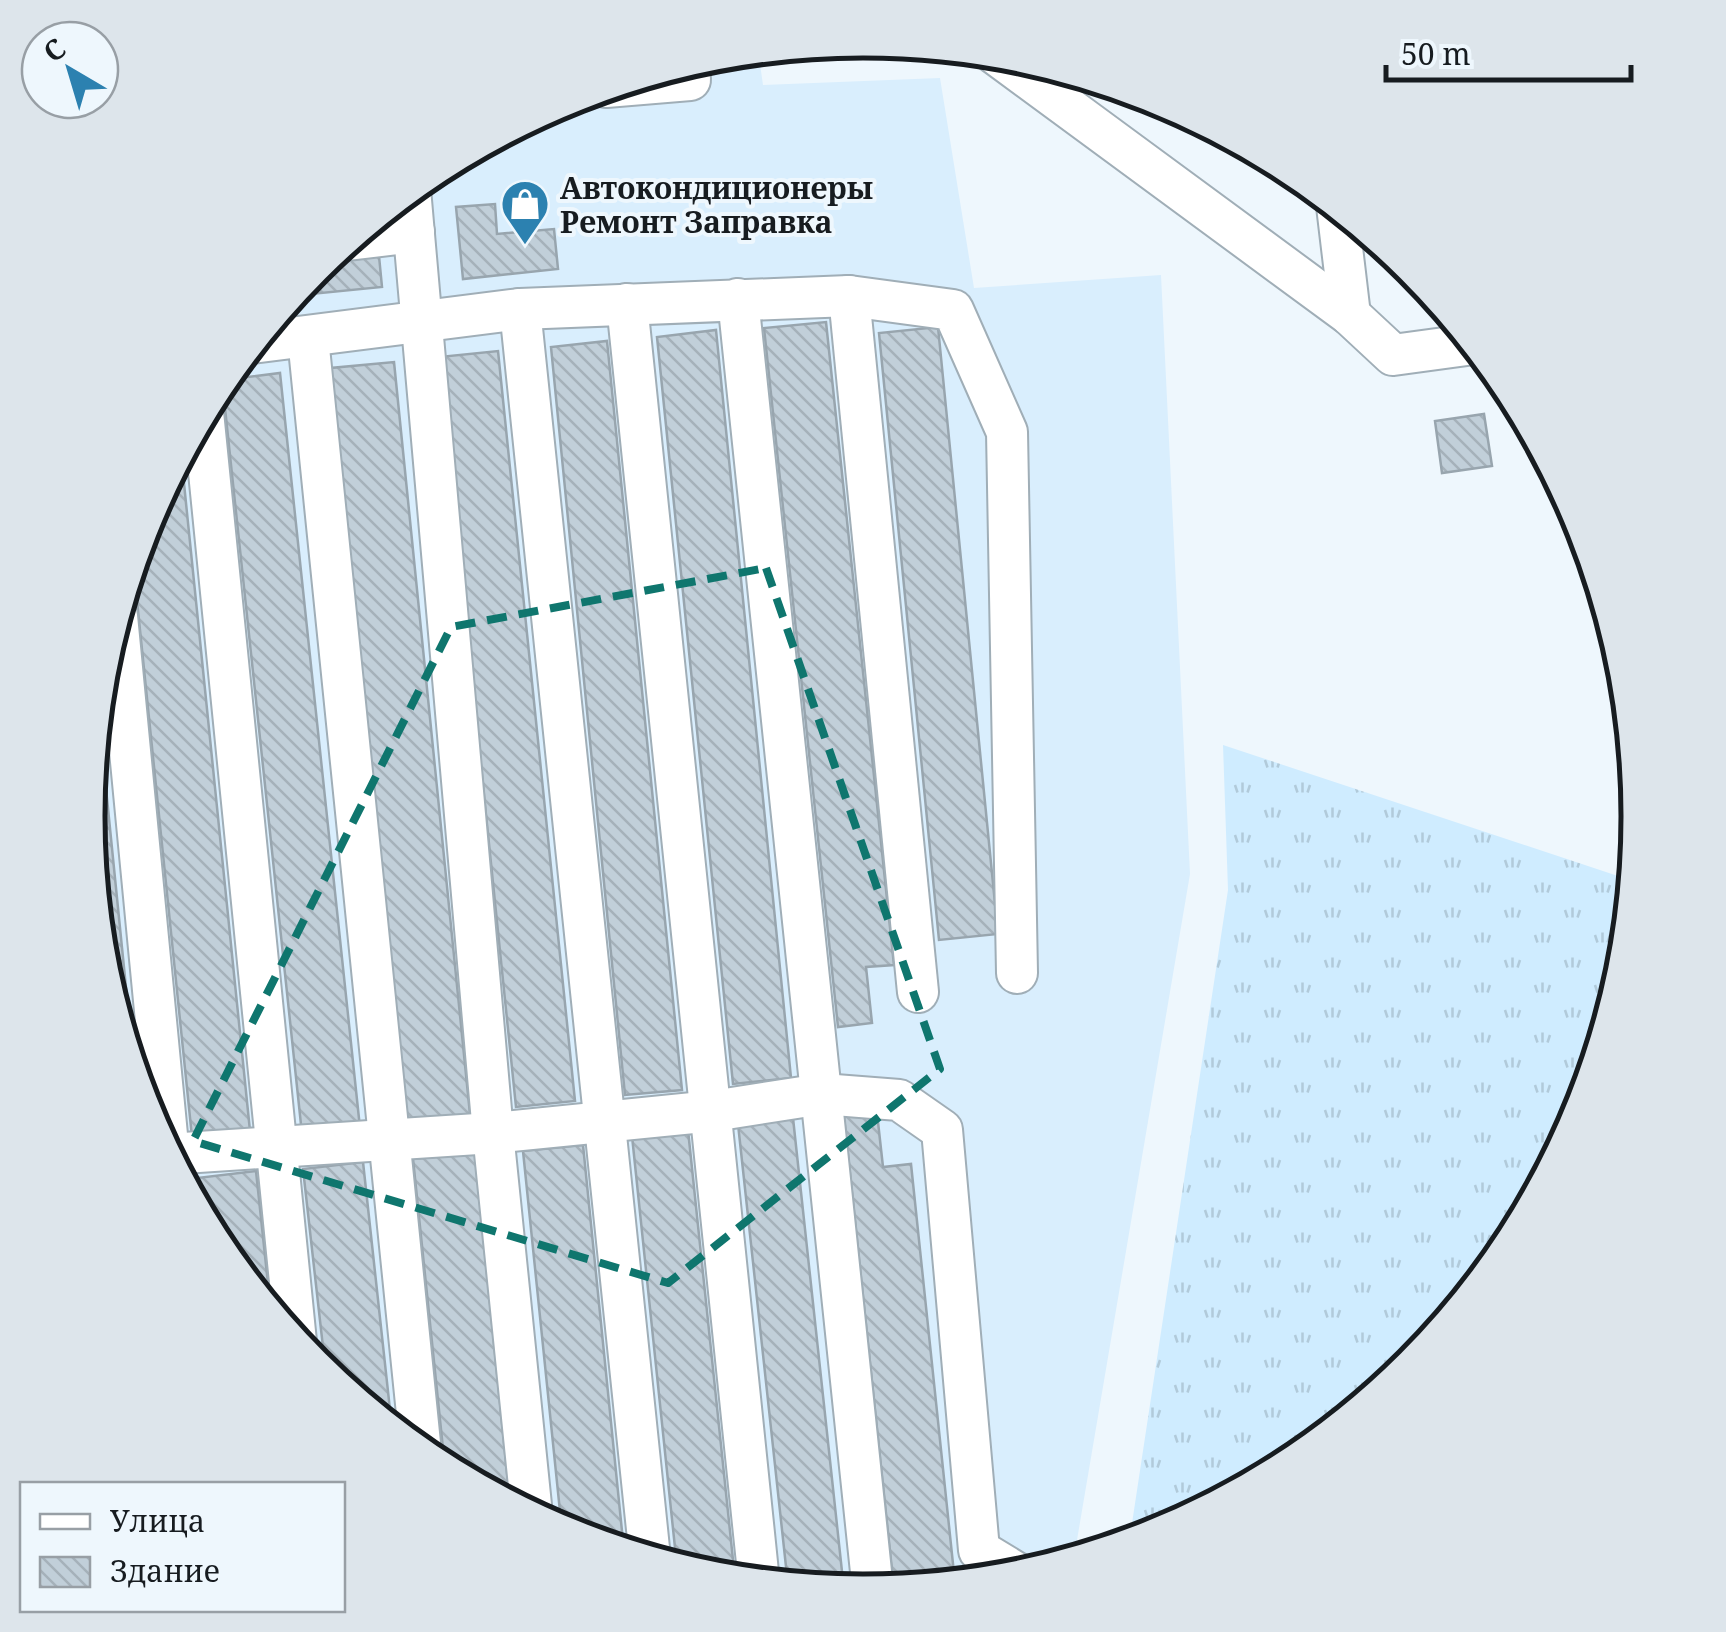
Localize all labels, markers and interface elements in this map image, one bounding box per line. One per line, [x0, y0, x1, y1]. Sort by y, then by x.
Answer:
north arrow [20, 20, 120, 120]
scale bar [1386, 20, 1631, 82]
text: С [35, 29, 73, 70]
text: 50 m [1401, 33, 1471, 74]
place label: Автокондиционеры Ремонт Заправка [560, 167, 873, 242]
shop icon: Автокондиционеры Ремонт Заправка [499, 178, 551, 246]
legend [20, 1482, 345, 1612]
text: Улица [110, 1500, 205, 1541]
text: Здание [110, 1550, 220, 1591]

